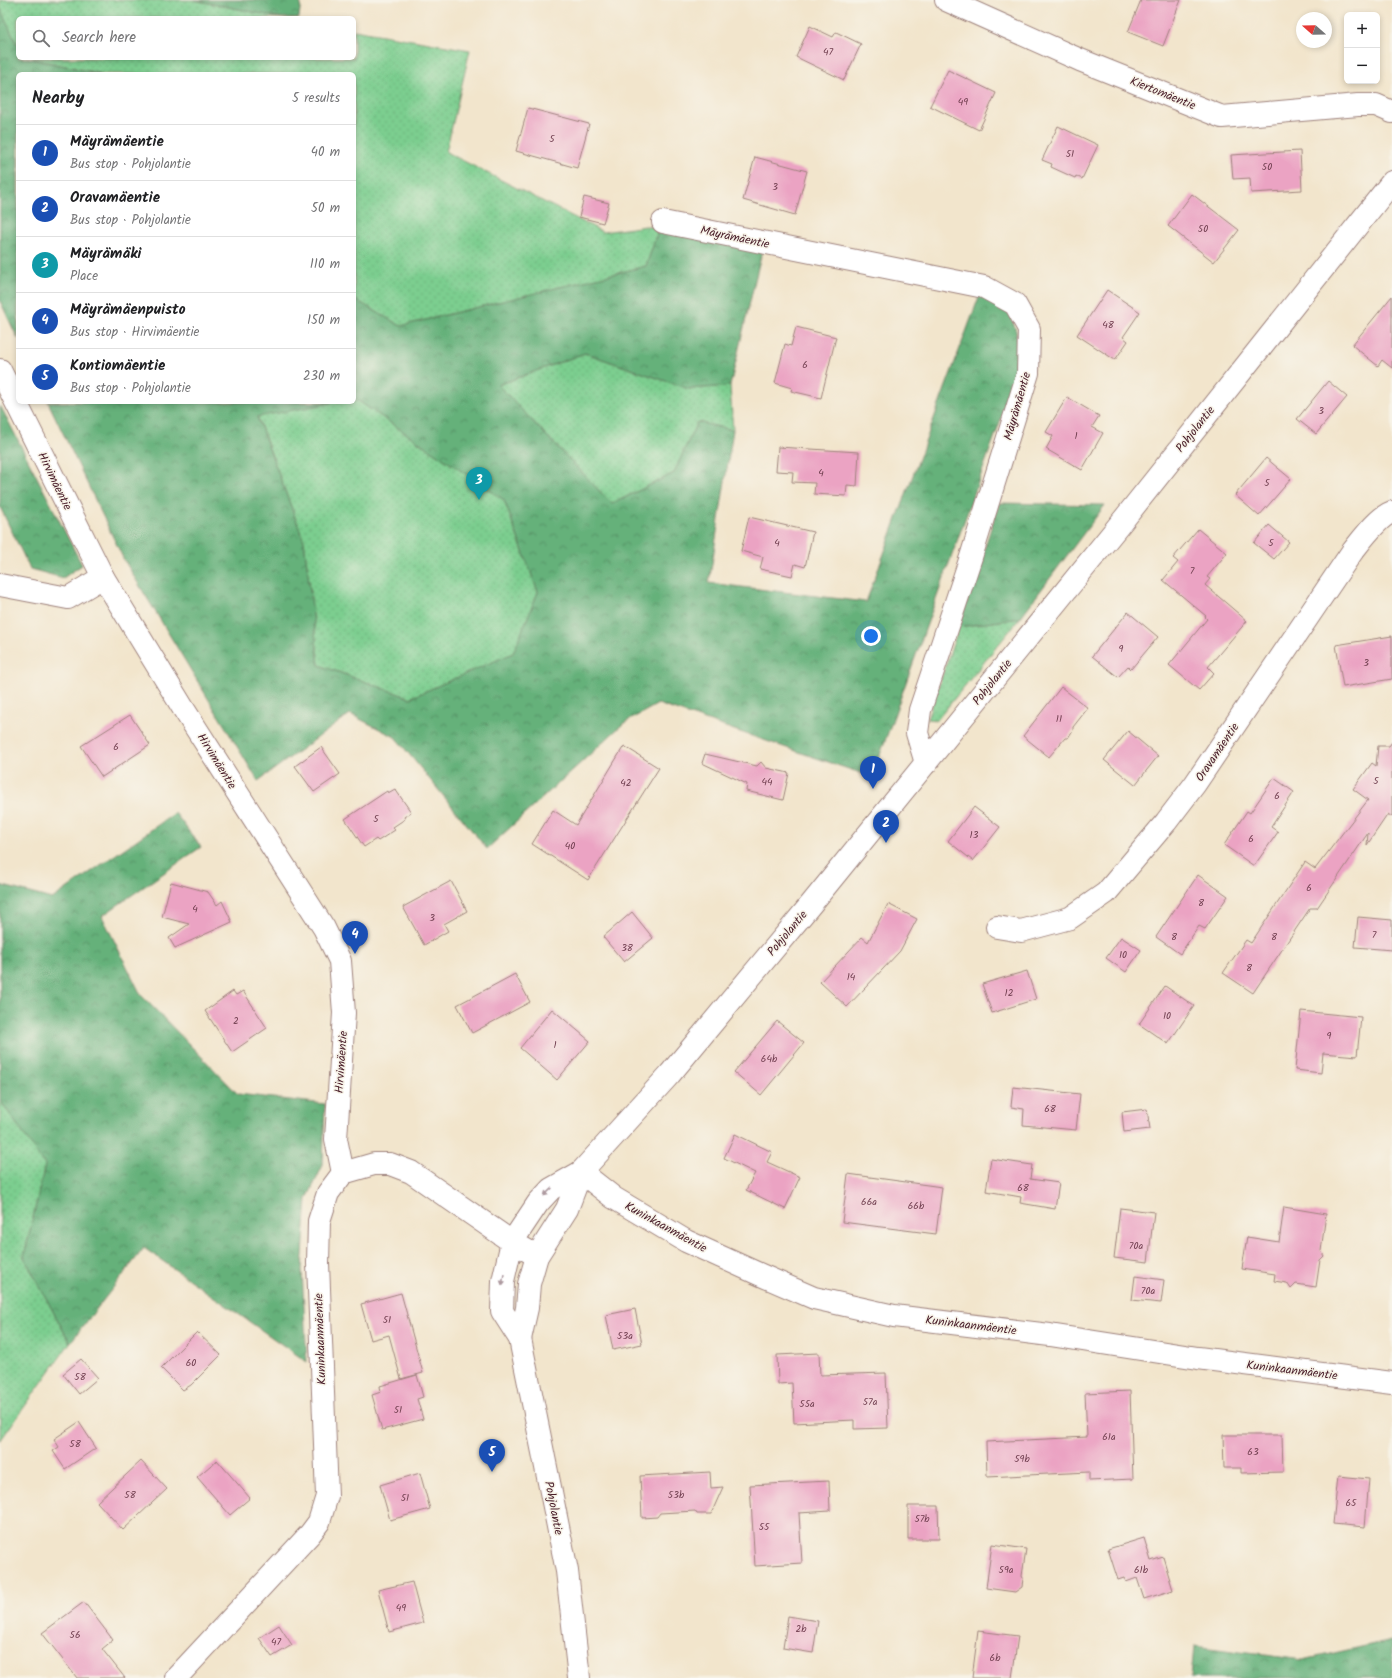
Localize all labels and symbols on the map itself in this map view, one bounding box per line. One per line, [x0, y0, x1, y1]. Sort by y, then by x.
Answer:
north arrow [1296, 12, 1332, 48]
house number: 47 [823, 44, 833, 60]
street label: Kiertomäentie [1127, 72, 1199, 115]
house number: 49 [958, 94, 968, 110]
house number: 5 [549, 131, 555, 147]
house number: 51 [1066, 146, 1074, 162]
house number: 50 [1262, 159, 1272, 175]
house number: 3 [772, 179, 778, 195]
street label: Mäyrämäentie [699, 221, 772, 254]
house number: 50 [1198, 221, 1208, 237]
house number: 48 [1102, 317, 1115, 333]
house number: 6 [802, 357, 808, 373]
street label: Mäyrämäentie [999, 369, 1036, 443]
street label: Pohjolantie [1171, 401, 1220, 457]
house number: 3 [1318, 403, 1324, 419]
house number: 1 [1074, 428, 1078, 444]
street label: Hirvimäentie [32, 449, 77, 514]
house number: 4 [818, 465, 824, 481]
pin: 3 [466, 467, 492, 500]
house number: 5 [1264, 475, 1270, 491]
house number: 4 [774, 535, 780, 551]
house number: 5 [1268, 535, 1274, 551]
house number: 7 [1190, 563, 1195, 579]
your location [861, 626, 881, 646]
house number: 9 [1119, 641, 1124, 657]
street label: Pohjolantie [968, 655, 1017, 710]
house number: 3 [1363, 655, 1369, 671]
house number: 11 [1056, 711, 1062, 727]
street label: Oravamäentie [1191, 718, 1245, 786]
street label: Hirvimäentie [192, 730, 242, 793]
house number: 6 [113, 739, 119, 755]
pin: 1 [860, 756, 886, 789]
house number: 5 [1373, 773, 1379, 789]
house number: 44 [761, 774, 773, 790]
house number: 42 [620, 775, 632, 791]
house number: 6 [1274, 788, 1280, 804]
pin: 2 [873, 810, 899, 843]
house number: 5 [373, 811, 379, 827]
house number: 13 [970, 827, 979, 843]
house number: 6 [1248, 831, 1254, 847]
house number: 40 [565, 838, 575, 854]
house number: 6 [1306, 880, 1312, 896]
house number: 8 [1198, 895, 1205, 911]
house number: 4 [192, 901, 198, 917]
street label: Pohjolantie [763, 906, 813, 960]
house number: 3 [429, 910, 435, 926]
pin: 4 [342, 921, 368, 954]
house number: 7 [1372, 927, 1377, 943]
house number: 8 [1171, 929, 1178, 945]
house number: 8 [1271, 929, 1278, 945]
house number: 38 [621, 940, 634, 956]
house number: 10 [1119, 947, 1127, 963]
house number: 8 [1246, 960, 1253, 976]
house number: 14 [847, 969, 856, 985]
house number: 12 [1005, 985, 1014, 1001]
house number: 10 [1163, 1008, 1171, 1024]
house number: 2 [233, 1013, 239, 1029]
house number: 9 [1327, 1028, 1332, 1044]
street label: Hirvimäentie [330, 1030, 353, 1094]
house number: 1 [553, 1037, 557, 1053]
house number: 64b [761, 1051, 778, 1067]
house number: 68 [1044, 1101, 1057, 1117]
house number: 68 [1017, 1180, 1030, 1196]
one-way arrow [543, 1188, 553, 1197]
house number: 66a [861, 1194, 877, 1210]
street label: Kuninkaanmäentie [621, 1197, 711, 1258]
house number: 66b [908, 1198, 925, 1214]
house number: 70a [1129, 1238, 1143, 1254]
one-way arrow [500, 1274, 506, 1286]
house number: 70a [1141, 1283, 1155, 1299]
street label: Kuninkaanmäentie [309, 1292, 332, 1385]
street label: Kuninkaanmäentie [924, 1310, 1018, 1341]
house number: 51 [383, 1312, 391, 1328]
house number: 53a [617, 1328, 633, 1344]
house number: 60 [186, 1355, 196, 1371]
street label: Kuninkaanmäentie [1245, 1355, 1339, 1386]
house number: 58 [74, 1369, 87, 1385]
house number: 57a [863, 1394, 878, 1410]
house number: 55a [799, 1396, 815, 1412]
house number: 51 [394, 1402, 402, 1418]
house number: 61a [1102, 1429, 1116, 1445]
house number: 58 [69, 1436, 82, 1452]
pin: 5 [479, 1439, 505, 1472]
house number: 63 [1247, 1444, 1259, 1460]
house number: 59b [1014, 1451, 1031, 1467]
street label: Pohjolantie [539, 1479, 568, 1537]
house number: 58 [124, 1487, 137, 1503]
house number: 53b [668, 1487, 685, 1503]
house number: 51 [401, 1490, 409, 1506]
house number: 65 [1346, 1495, 1357, 1511]
house number: 57b [914, 1511, 930, 1527]
house number: 55 [759, 1519, 770, 1535]
house number: 59a [999, 1562, 1014, 1578]
house number: 61b [1134, 1562, 1149, 1578]
house number: 49 [396, 1600, 406, 1616]
house number: 2b [795, 1621, 807, 1637]
house number: 56 [70, 1627, 80, 1643]
house number: 47 [271, 1634, 281, 1650]
house number: 6b [990, 1650, 1001, 1666]

